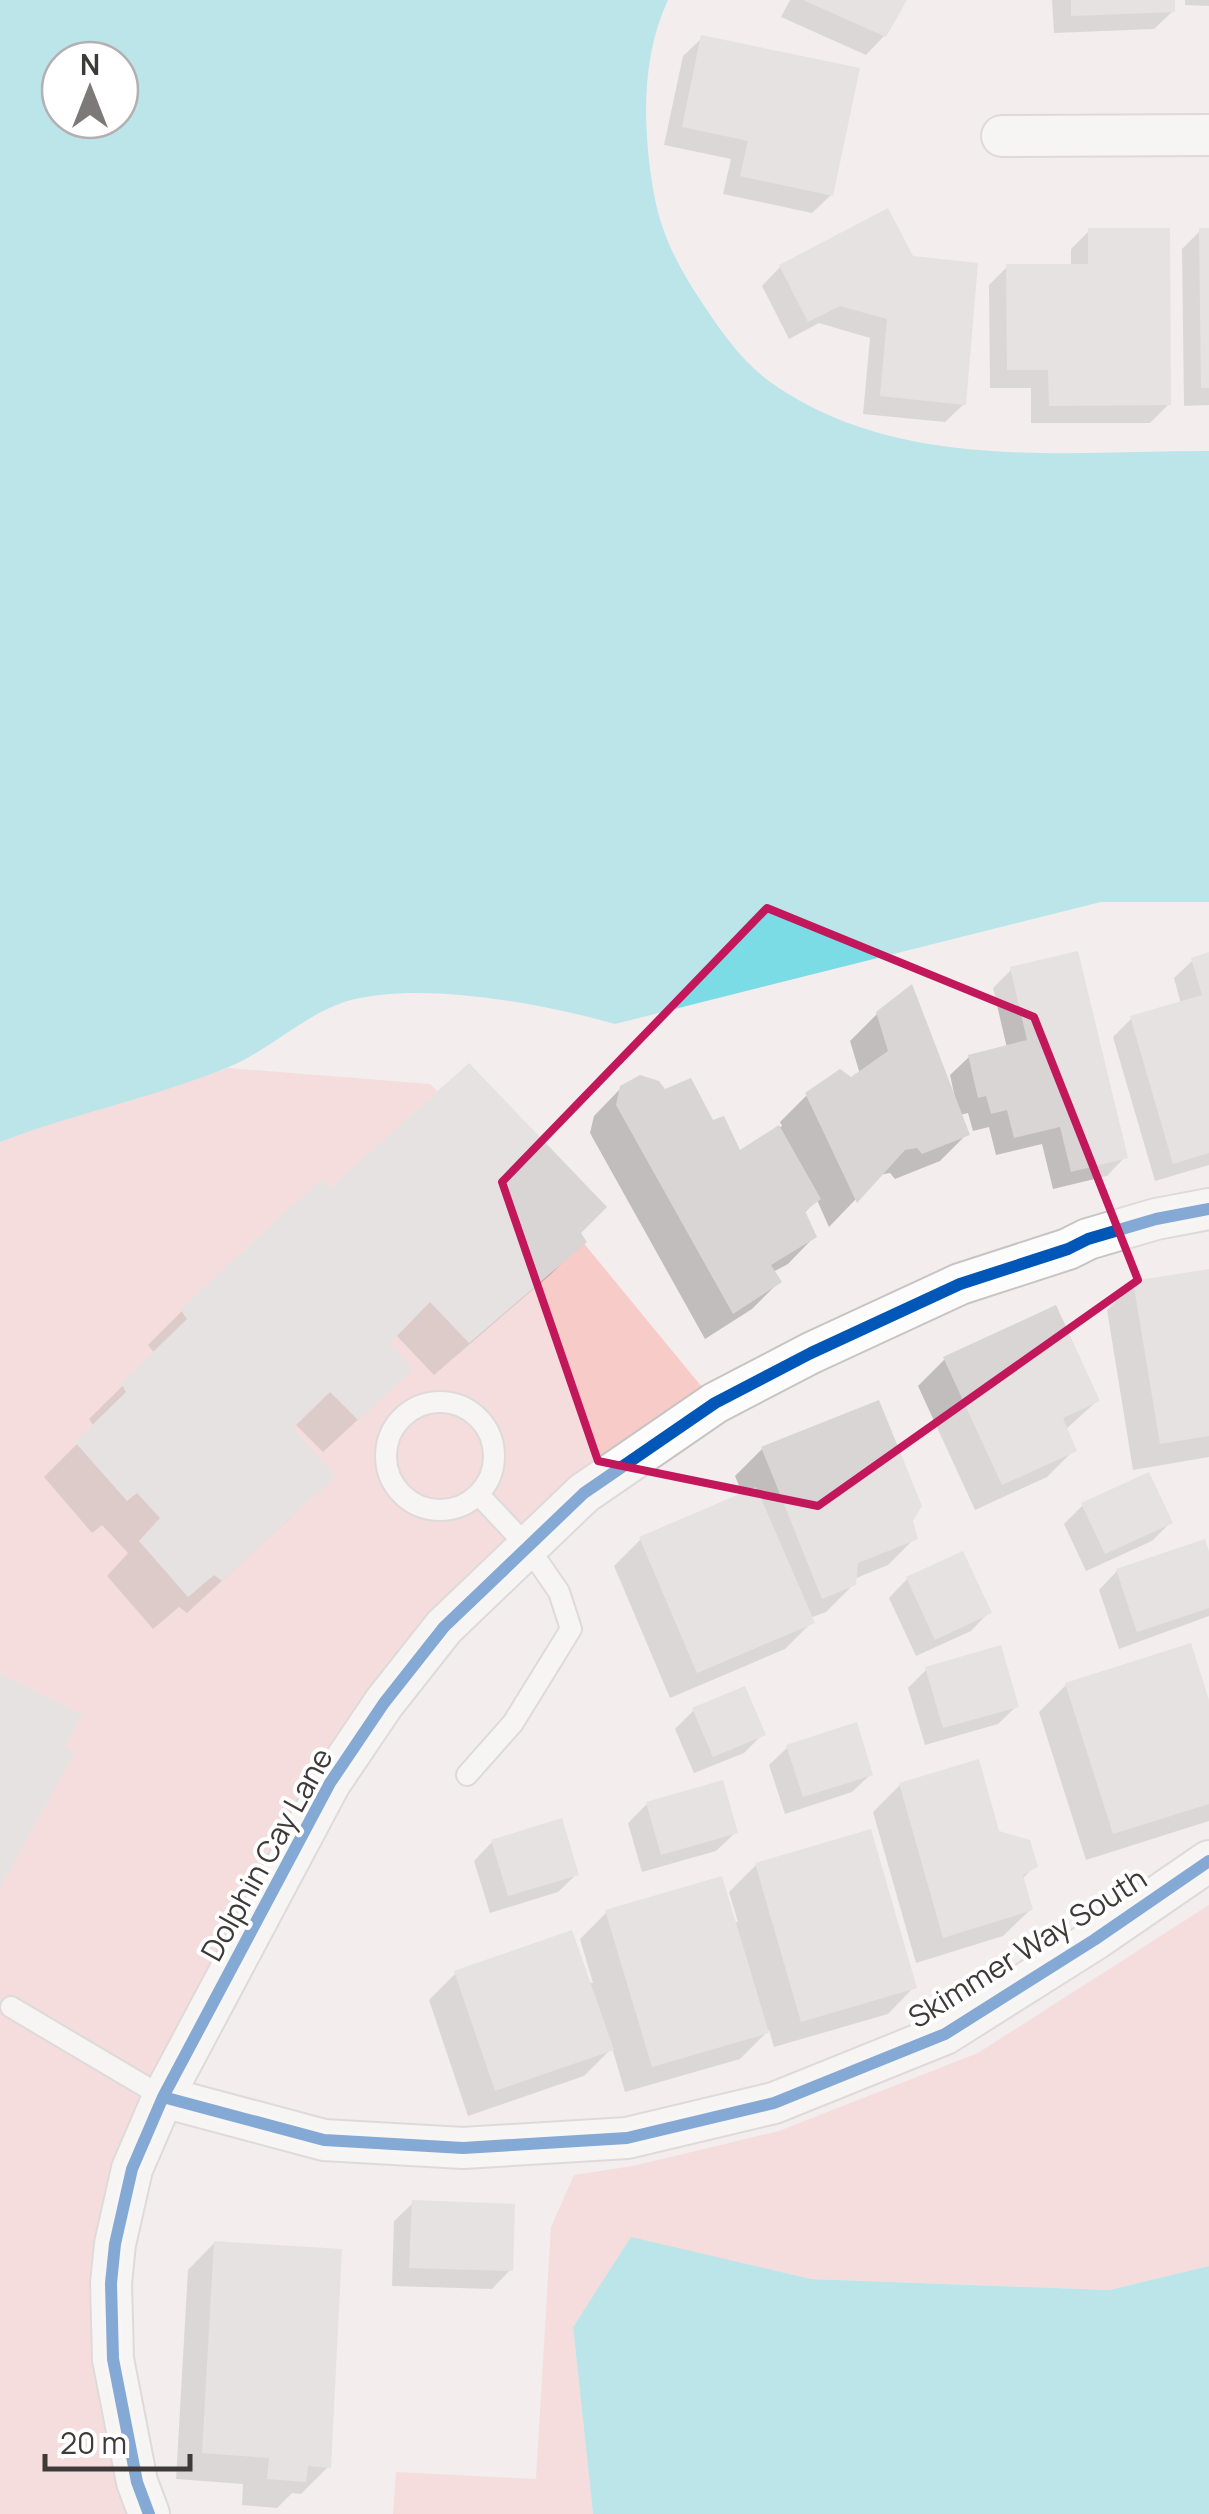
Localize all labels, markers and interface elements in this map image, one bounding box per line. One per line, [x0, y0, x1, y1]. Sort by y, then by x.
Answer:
north arrow [40, 40, 140, 140]
text: N [80, 45, 100, 83]
street label: Dolphin Cay Lane [190, 1740, 342, 1968]
street label: Skimmer Way South [900, 1857, 1154, 2037]
scale bar [45, 2409, 190, 2471]
text: 20 m [60, 2422, 127, 2463]

